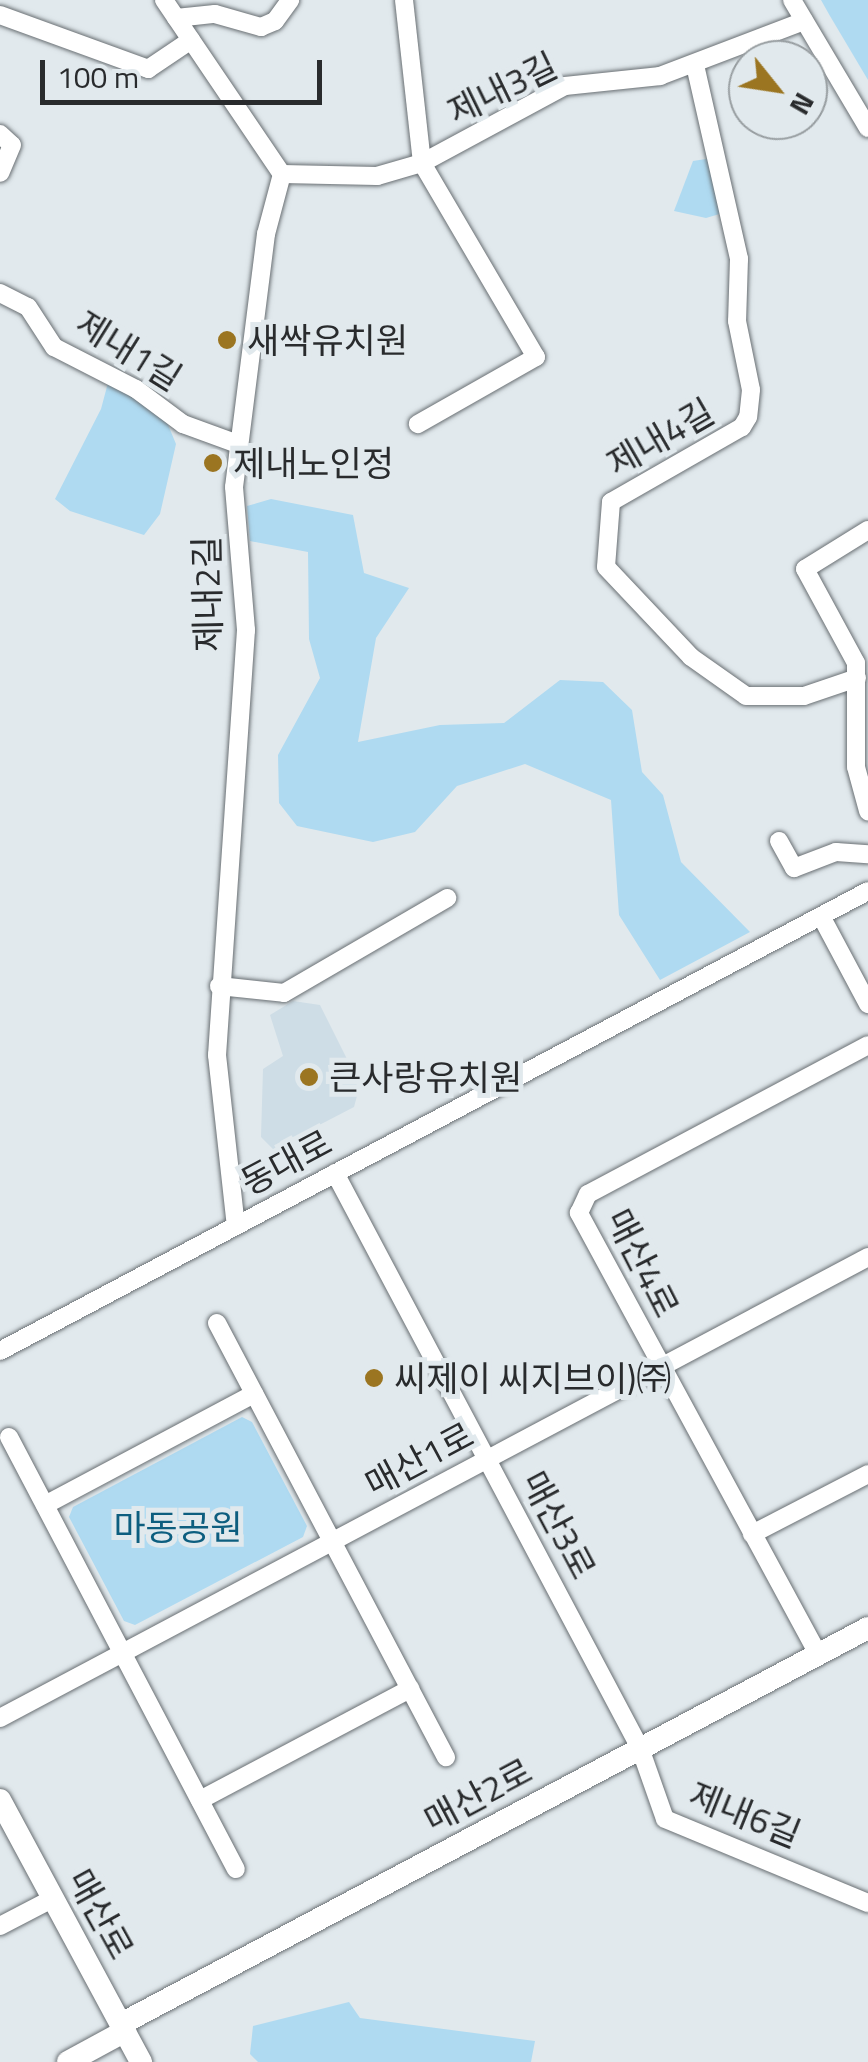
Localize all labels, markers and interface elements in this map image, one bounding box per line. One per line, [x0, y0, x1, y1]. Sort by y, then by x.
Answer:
scale bar [45, 40, 328, 102]
north arrow [728, 40, 828, 140]
street label: 제내3길 [441, 44, 563, 132]
text: 100 m [57, 54, 139, 100]
text: N [779, 85, 826, 123]
street label: 제내1길 [69, 301, 189, 399]
place label: 새싹유치원 [247, 319, 408, 361]
marker: 새싹유치원 [216, 329, 238, 351]
street label: 제내4길 [599, 390, 721, 484]
place label: 제내노인정 [233, 442, 394, 484]
marker: 제내노인정 [202, 452, 224, 474]
street label: 제내2길 [185, 536, 229, 652]
place label: 큰사랑유치원 [329, 1056, 522, 1098]
marker: 큰사랑유치원 [298, 1066, 320, 1088]
street label: 동대로 [233, 1121, 339, 1203]
street label: 매산4로 [598, 1202, 688, 1324]
place label: 씨제이 씨지브이)㈜ [394, 1357, 671, 1399]
marker: 씨제이 씨지브이)㈜ [363, 1367, 385, 1389]
street label: 매산1로 [358, 1413, 480, 1505]
street label: 매산3로 [513, 1464, 605, 1586]
park label: 마동공원 [114, 1506, 242, 1548]
street label: 매산2로 [417, 1749, 539, 1841]
street label: 제내6길 [683, 1773, 807, 1855]
street label: 매산로 [59, 1862, 143, 1966]

